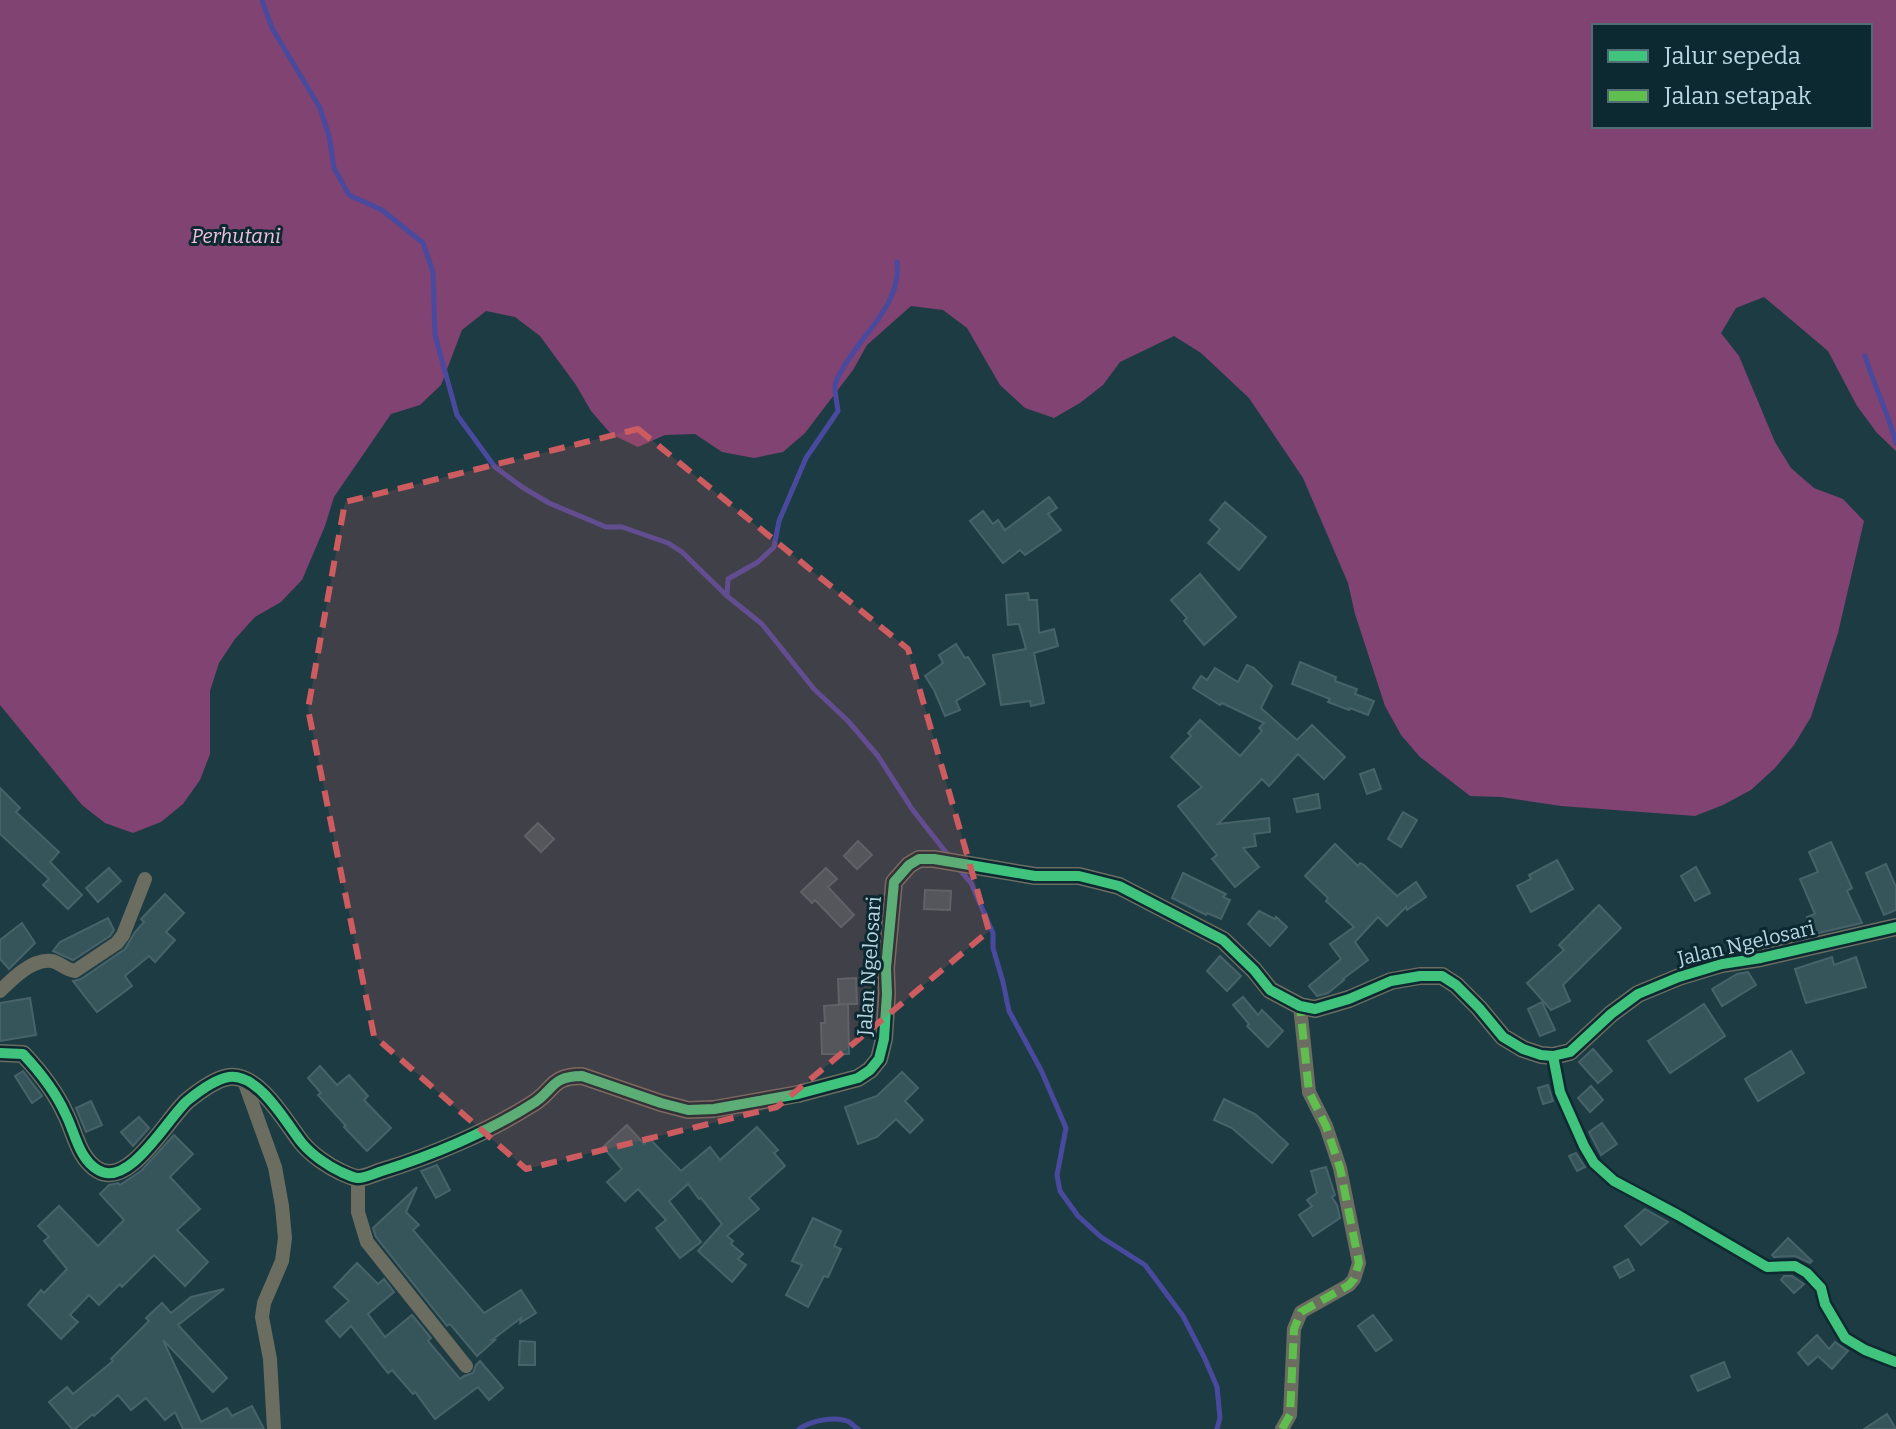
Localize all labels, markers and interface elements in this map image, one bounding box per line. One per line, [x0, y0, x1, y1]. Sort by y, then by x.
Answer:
legend [1592, 24, 1872, 128]
text: Jalur sepeda [1663, 42, 1801, 70]
text: Jalan setapak [1663, 82, 1812, 110]
park label: Perhutani [191, 224, 281, 248]
street label: Jalan Ngelosari [852, 895, 886, 1038]
street label: Jalan Ngelosari [1674, 916, 1817, 971]

